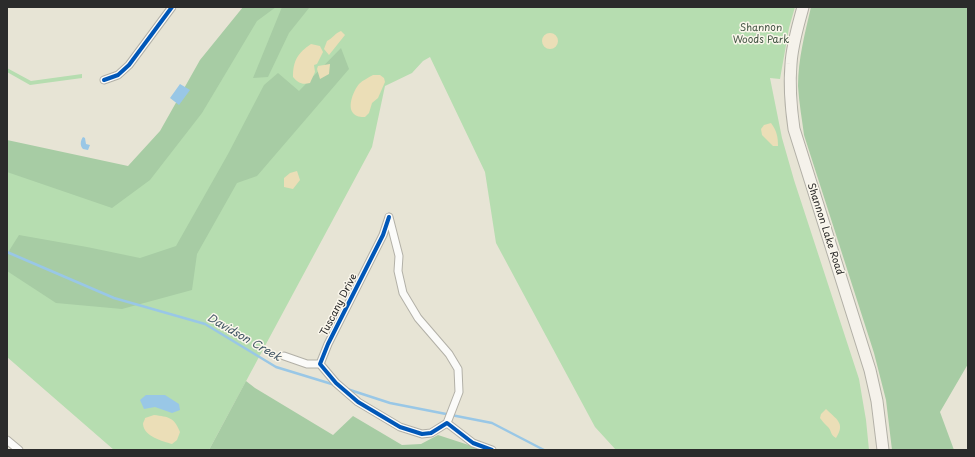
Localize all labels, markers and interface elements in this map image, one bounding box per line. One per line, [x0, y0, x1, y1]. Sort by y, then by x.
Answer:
park label: Shannon Woods Park [733, 22, 789, 46]
street label: Shannon Lake Road [804, 182, 846, 276]
street label: Tuscany Drive [318, 272, 360, 338]
water label: Davidson Creek [205, 312, 283, 364]

